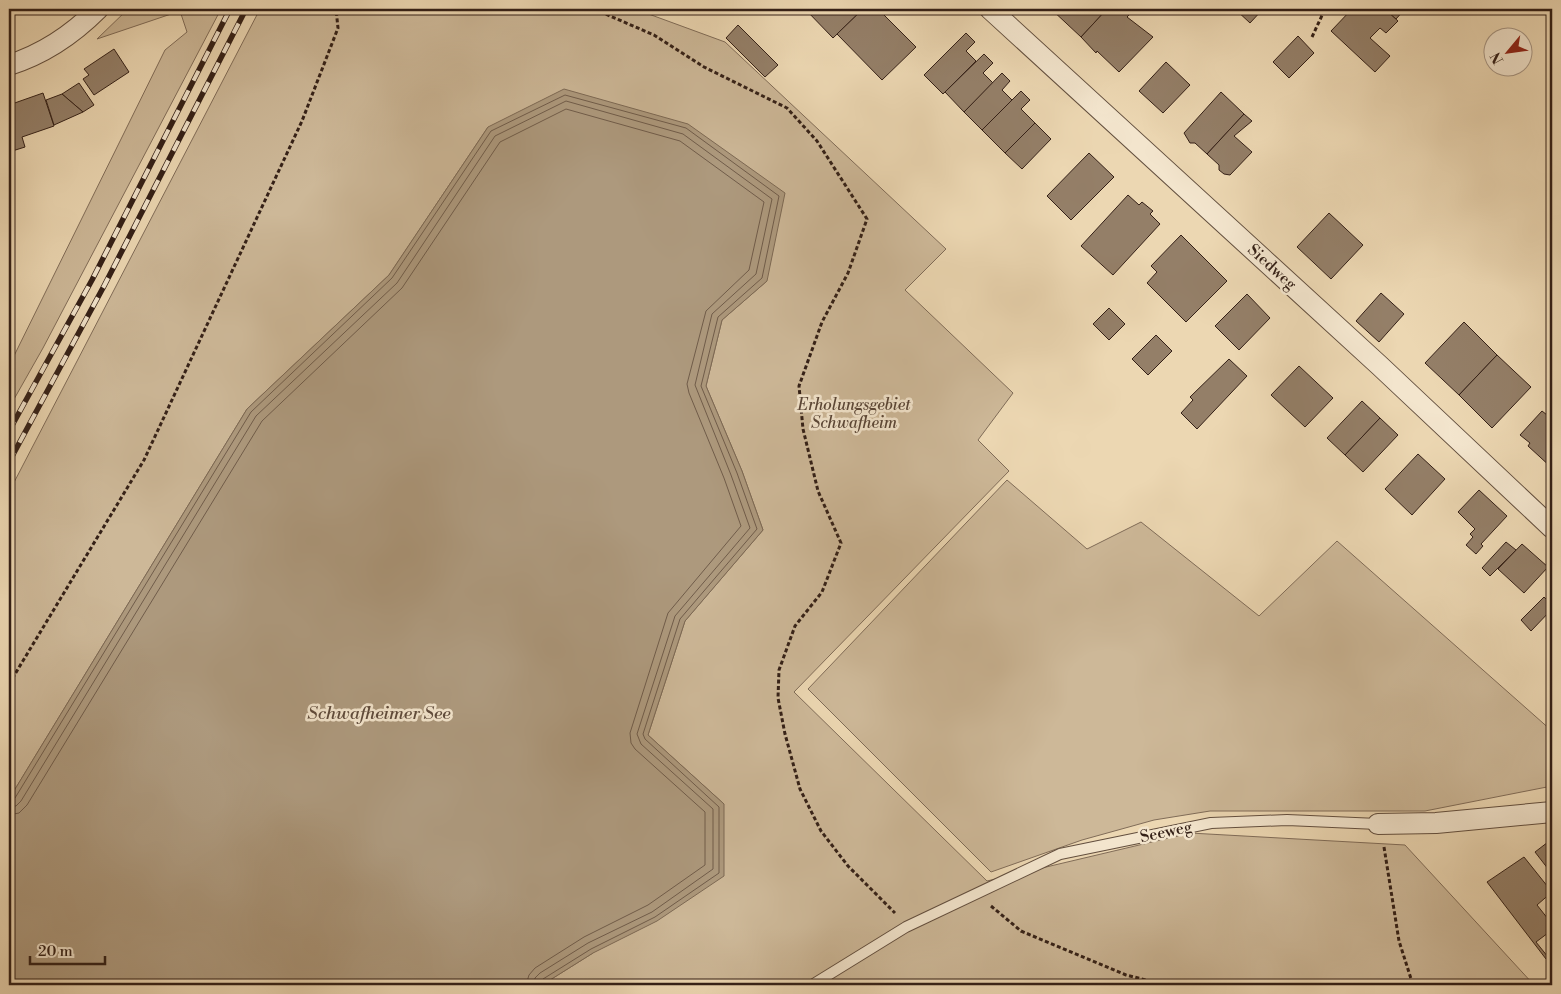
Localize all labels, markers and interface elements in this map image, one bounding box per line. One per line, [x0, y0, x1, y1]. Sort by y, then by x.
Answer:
north arrow [1484, 28, 1534, 78]
text: N [1487, 49, 1508, 67]
street label: Siedweg [1243, 240, 1301, 295]
park label: Erholungsgebiet Schwafheim [796, 395, 911, 433]
water label: Schwafheimer See [307, 702, 451, 725]
street label: Seeweg [1138, 817, 1195, 847]
scale bar [30, 934, 105, 966]
text: 20 m [38, 942, 73, 961]

